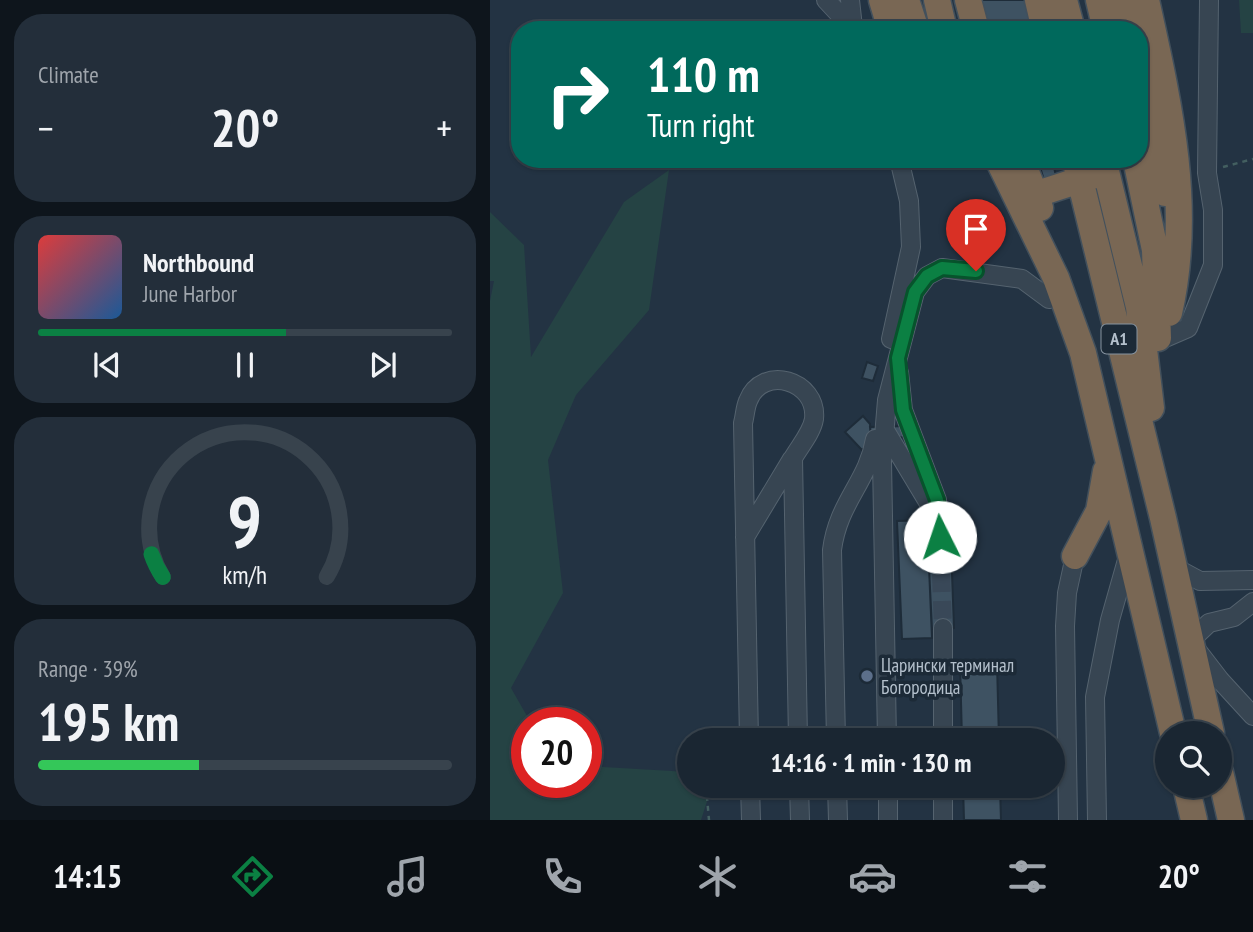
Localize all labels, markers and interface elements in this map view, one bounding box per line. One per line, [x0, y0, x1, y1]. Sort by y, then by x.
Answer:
text: 110 m [647, 42, 760, 106]
icon: right [532, 49, 623, 140]
text: Climate [38, 60, 99, 89]
text: 20° [211, 94, 279, 161]
text: − [38, 103, 54, 152]
text: + [436, 103, 452, 152]
text: Turn right [647, 104, 755, 146]
pin [946, 199, 1006, 271]
icon: arrive [957, 210, 995, 248]
text: Northbound [143, 246, 254, 279]
text: June Harbor [143, 279, 237, 308]
road number: A1 [1102, 324, 1136, 354]
icon: previous [88, 346, 126, 384]
icon: pause [226, 346, 264, 384]
icon: next [364, 346, 402, 384]
text: 9 [228, 473, 262, 567]
position arrow [903, 500, 977, 574]
text: km/h [223, 559, 267, 591]
place label: Царински терминал Богородица [881, 653, 1014, 699]
text: Range · 39% [38, 654, 138, 683]
marker: Царински терминал Богородица [859, 668, 875, 684]
text: 195 km [38, 688, 179, 755]
speed limit sign: 20 [511, 707, 602, 798]
map controls [1155, 721, 1232, 798]
button: search [1155, 721, 1232, 798]
text: 14:16 · 1 min · 130 m [771, 746, 971, 779]
icon: directions [228, 852, 277, 901]
icon: music [383, 852, 432, 901]
icon: phone [538, 852, 587, 901]
icon: climate [693, 852, 742, 901]
icon: car [848, 852, 897, 901]
icon: filters [1003, 852, 1052, 901]
text: 14:15 [53, 855, 122, 897]
text: 20° [1158, 855, 1200, 897]

